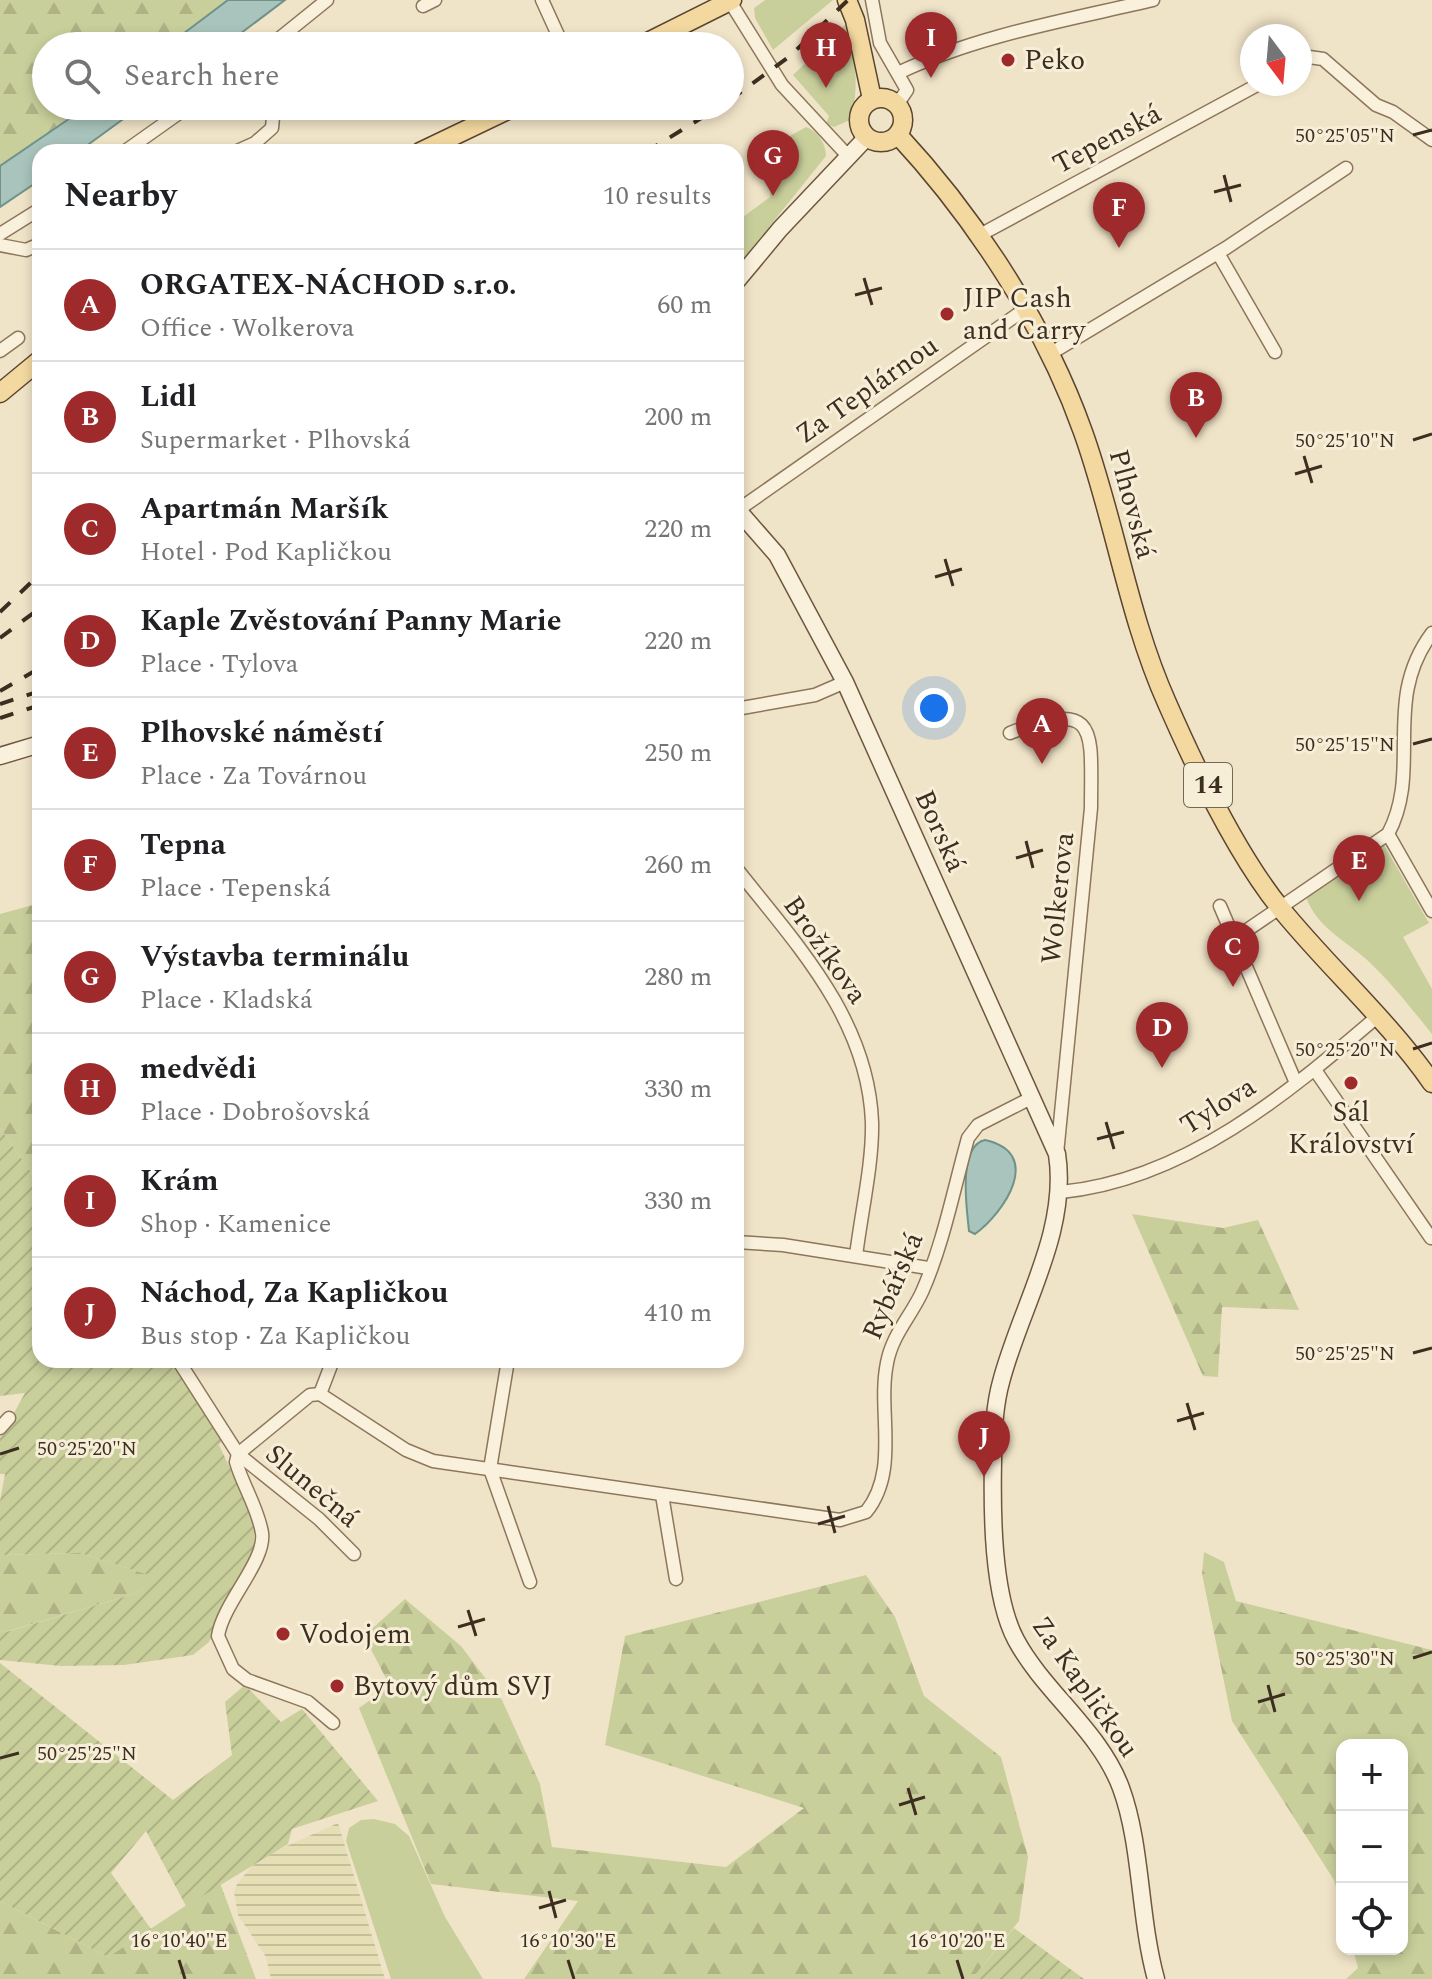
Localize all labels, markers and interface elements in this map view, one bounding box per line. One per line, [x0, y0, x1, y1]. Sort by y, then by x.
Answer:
pin: I [905, 12, 957, 78]
pin: H [800, 22, 852, 88]
north arrow [1240, 24, 1312, 96]
search box [32, 32, 744, 120]
place label: Peko [1024, 39, 1085, 82]
marker: Peko [999, 51, 1017, 69]
text: Search here [124, 53, 280, 99]
icon: search [60, 54, 104, 98]
street label: Tepenská [1045, 92, 1169, 186]
text: 50°25'05"N [1295, 121, 1395, 151]
pin: G [747, 130, 799, 196]
text: Nearby [64, 170, 177, 222]
text: 10 results [603, 176, 712, 216]
pin: F [1093, 182, 1145, 248]
text: ORGATEX-NÁCHOD s.r.o. [140, 262, 517, 308]
place label: JIP Cash and Carry [963, 277, 1087, 352]
text: A [80, 285, 100, 325]
text: 60 m [657, 285, 712, 325]
marker: JIP Cash and Carry [938, 305, 956, 323]
text: Office · Wolkerova [140, 308, 355, 348]
street label: Za Teplárnou [787, 325, 947, 455]
pin: B [1170, 372, 1222, 438]
text: Lidl [140, 374, 197, 420]
text: B [81, 397, 99, 437]
text: 200 m [644, 397, 712, 437]
text: Supermarket · Plhovská [140, 420, 411, 460]
text: 50°25'10"N [1295, 426, 1395, 456]
street label: Plhovská [1097, 444, 1167, 564]
text: Apartmán Maršík [140, 486, 389, 532]
text: C [81, 509, 99, 549]
text: 220 m [644, 509, 712, 549]
text: Hotel · Pod Kapličkou [140, 532, 392, 572]
text: Kaple Zvěstování Panny Marie [140, 598, 562, 644]
text: D [80, 621, 100, 661]
text: 220 m [644, 621, 712, 661]
text: Place · Tylova [140, 644, 298, 684]
your location [914, 688, 954, 728]
pin: A [1016, 698, 1068, 764]
text: Plhovské náměstí [140, 710, 383, 756]
text: 50°25'15"N [1295, 730, 1395, 760]
text: E [81, 733, 99, 773]
text: 250 m [644, 733, 712, 773]
text: Place · Za Továrnou [140, 756, 367, 796]
road number: 14 [1184, 763, 1232, 807]
street label: Borská [903, 783, 977, 879]
text: Tepna [140, 822, 226, 868]
street label: Wolkerova [1030, 830, 1086, 966]
pin: E [1333, 835, 1385, 901]
text: F [82, 845, 98, 885]
text: 260 m [644, 845, 712, 885]
text: Place · Tepenská [140, 868, 331, 908]
street label: Brožíkova [772, 887, 878, 1013]
pin: C [1207, 921, 1259, 987]
text: Výstavba terminálu [140, 934, 409, 980]
text: G [80, 957, 100, 997]
text: 280 m [644, 957, 712, 997]
text: Place · Kladská [140, 980, 313, 1020]
pin: D [1136, 1002, 1188, 1068]
text: 50°25'20"N [1295, 1035, 1395, 1065]
text: medvědi [140, 1046, 257, 1092]
street label: Tylova [1171, 1066, 1265, 1146]
text: H [79, 1069, 101, 1109]
text: 330 m [644, 1069, 712, 1109]
marker: Sál Království [1342, 1074, 1360, 1092]
place label: Sál Království [1288, 1091, 1415, 1166]
text: Place · Dobrošovská [140, 1092, 370, 1132]
text: Krám [140, 1158, 219, 1204]
text: I [85, 1181, 95, 1221]
text: 330 m [644, 1181, 712, 1221]
text: Shop · Kamenice [140, 1204, 331, 1244]
street label: Rybářská [851, 1225, 935, 1347]
text: Náchod, Za Kapličkou [140, 1270, 448, 1316]
text: J [84, 1293, 96, 1333]
text: 410 m [644, 1293, 712, 1333]
text: Bus stop · Za Kapličkou [140, 1316, 410, 1356]
text: 50°25'25"N [1295, 1339, 1395, 1369]
pin: J [958, 1411, 1010, 1477]
text: 50°25'20"N [37, 1434, 137, 1464]
street label: Slunečná [255, 1434, 369, 1539]
street label: Za Kapličkou [1020, 1607, 1150, 1767]
place label: Vodojem [299, 1613, 411, 1656]
marker: Vodojem [274, 1625, 292, 1643]
text: 50°25'30"N [1295, 1644, 1395, 1674]
place label: Bytový dům SVJ [353, 1665, 553, 1708]
marker: Bytový dům SVJ [328, 1677, 346, 1695]
text: 50°25'25"N [37, 1739, 137, 1769]
map controls [1336, 1739, 1408, 1955]
button: + [1336, 1739, 1408, 1811]
button: − [1336, 1811, 1408, 1883]
button: locate [1336, 1883, 1408, 1955]
text: 16°10'40"E [130, 1926, 228, 1956]
text: 16°10'30"E [519, 1926, 617, 1956]
text: 16°10'20"E [908, 1926, 1006, 1956]

